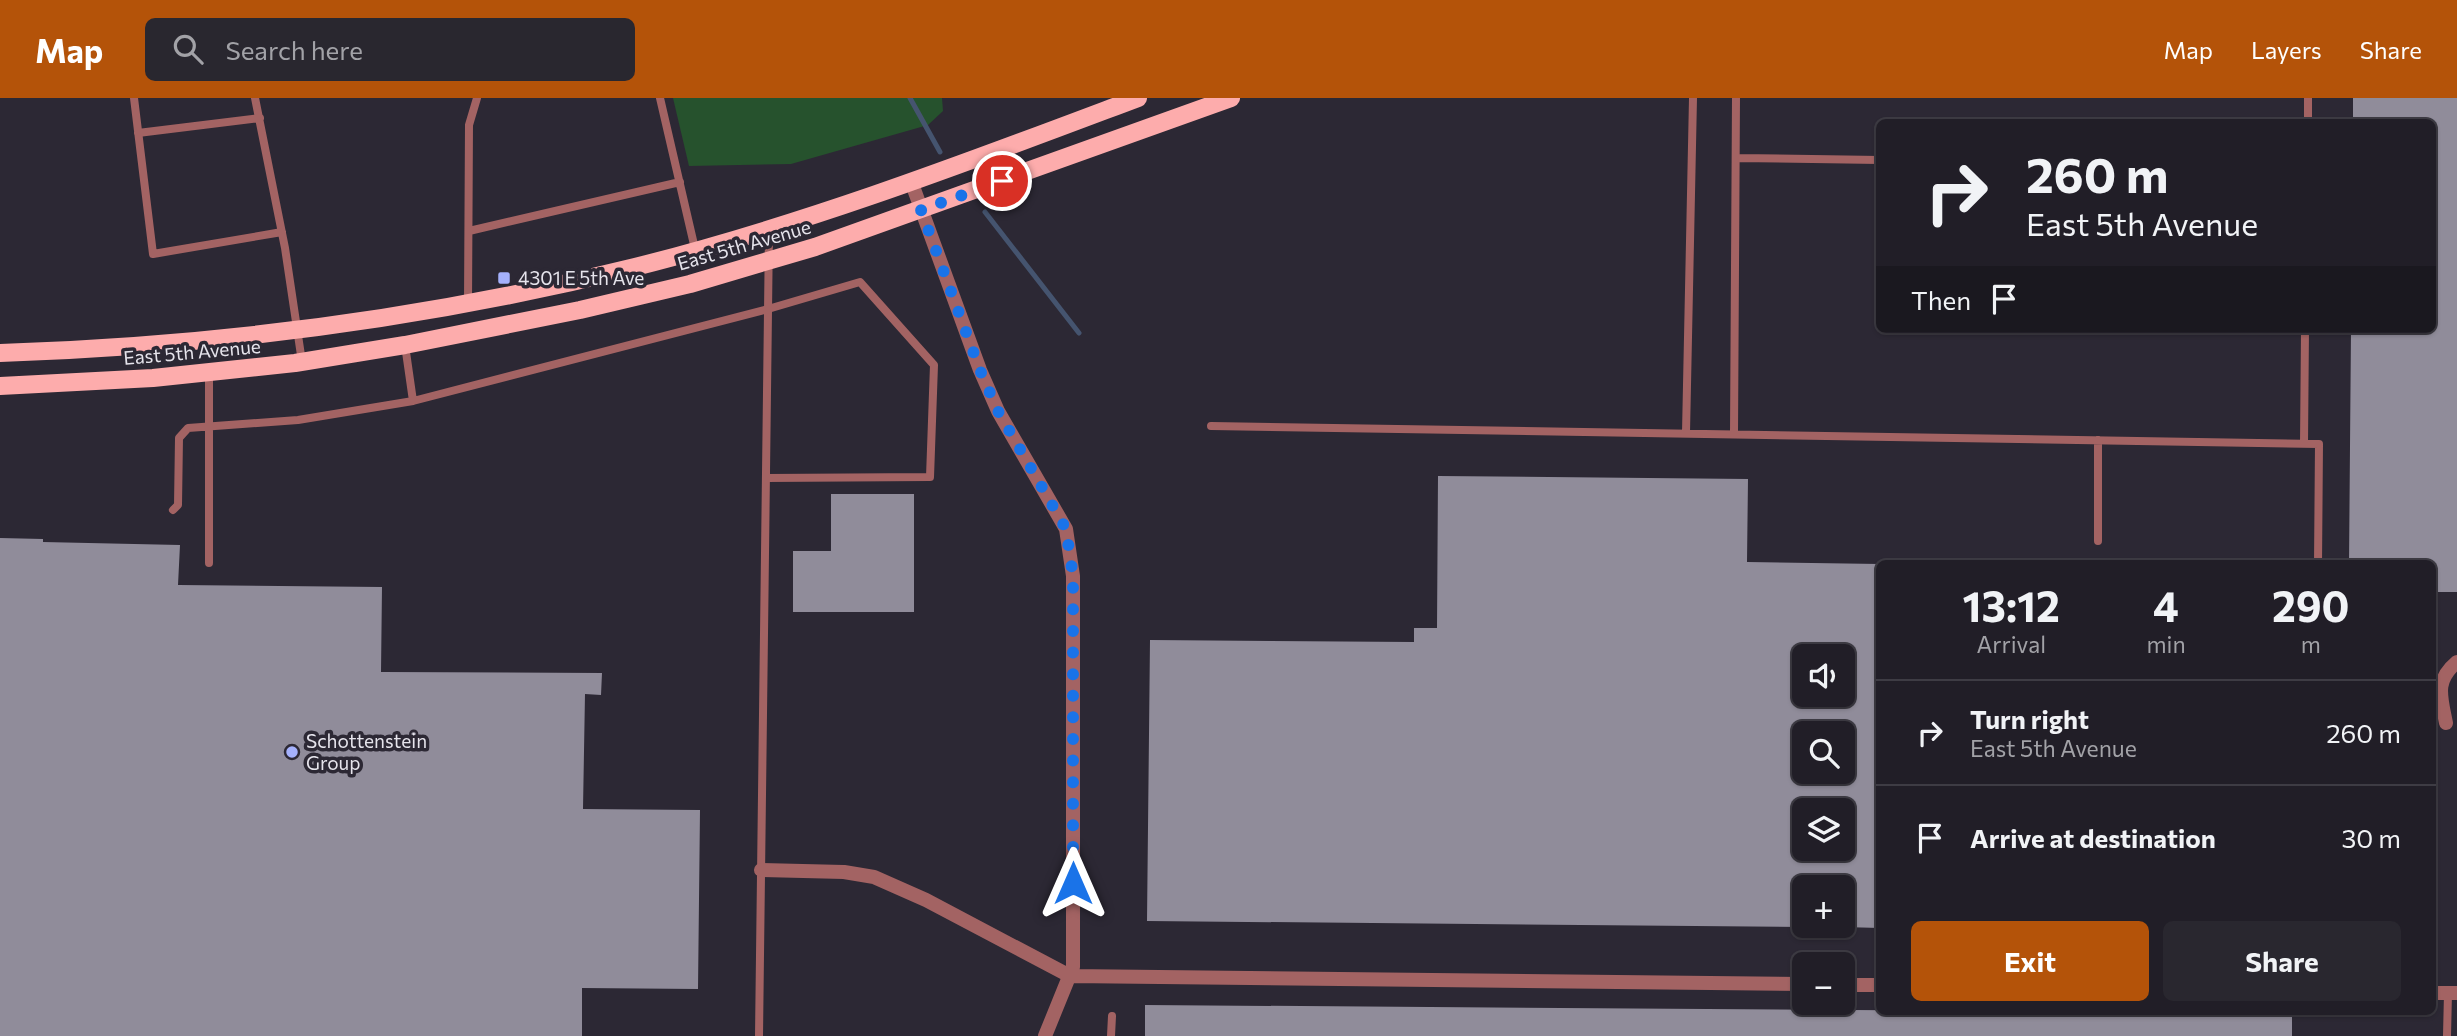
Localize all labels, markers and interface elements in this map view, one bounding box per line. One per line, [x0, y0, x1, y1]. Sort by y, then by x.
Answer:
search box [145, 18, 635, 81]
text: Map [35, 29, 103, 70]
icon: search [169, 30, 207, 68]
text: Search here [225, 34, 363, 65]
text: Map [2164, 35, 2213, 64]
text: Layers [2251, 35, 2322, 64]
text: Share [2360, 35, 2422, 64]
text: 260 m [2026, 143, 2168, 203]
icon: right [1911, 147, 2002, 238]
pin [972, 151, 1032, 211]
icon: arrive [983, 162, 1021, 200]
text: East 5th Avenue [2026, 203, 2258, 243]
street label: East 5th Avenue [674, 214, 813, 275]
place label: 4301 E 5th Ave [518, 266, 644, 289]
marker: 4301 E 5th Ave [496, 270, 512, 286]
icon: arrive [1985, 280, 2023, 318]
text: Then [1911, 284, 1971, 315]
street label: East 5th Avenue [122, 334, 262, 369]
text: 13:12 [1962, 579, 2060, 631]
text: 4 [2153, 579, 2179, 631]
text: 290 [2272, 579, 2350, 631]
text: Arrival [1976, 630, 2046, 658]
text: min [2146, 630, 2186, 658]
text: m [2301, 630, 2321, 658]
map controls [1792, 644, 1855, 1015]
button: sound [1792, 644, 1855, 707]
text: Turn right [1970, 703, 2089, 734]
icon: right [1911, 714, 1949, 752]
text: 260 m [2326, 717, 2401, 748]
button: search [1792, 721, 1855, 784]
place label: Schottenstein Group [306, 729, 427, 774]
text: East 5th Avenue [1970, 734, 2137, 762]
marker: Schottenstein Group [284, 744, 300, 760]
button: layers [1792, 798, 1855, 861]
icon: arrive [1911, 819, 1949, 857]
text: Arrive at destination [1970, 822, 2216, 853]
text: 30 m [2342, 822, 2401, 853]
position arrow [1036, 846, 1110, 920]
button: + [1792, 875, 1855, 938]
button: Exit [1911, 921, 2149, 1001]
button: Share [2163, 921, 2401, 1001]
button: − [1792, 952, 1855, 1015]

